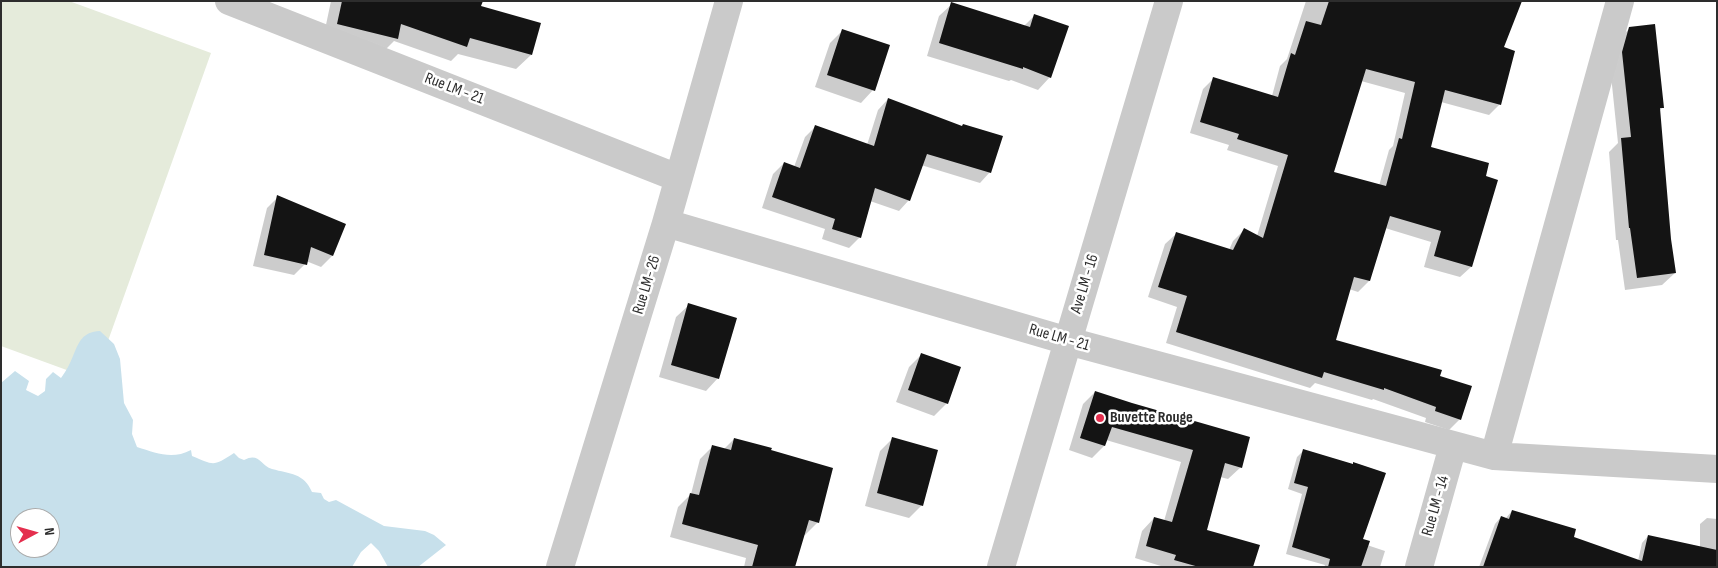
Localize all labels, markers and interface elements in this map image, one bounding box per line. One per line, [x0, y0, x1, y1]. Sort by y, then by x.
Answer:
street label: Rue LM - 21 [422, 69, 486, 109]
street label: Ave LM - 16 [1067, 252, 1103, 316]
street label: Rue LM- 26 [629, 253, 665, 317]
street label: Rue LM - 21 [1027, 320, 1091, 356]
place label: Buvette Rouge [1110, 408, 1193, 428]
marker: Buvette Rouge [1094, 412, 1106, 424]
street label: Rue LM - 14 [1418, 474, 1454, 538]
north arrow [10, 508, 60, 558]
text: N [41, 527, 58, 536]

